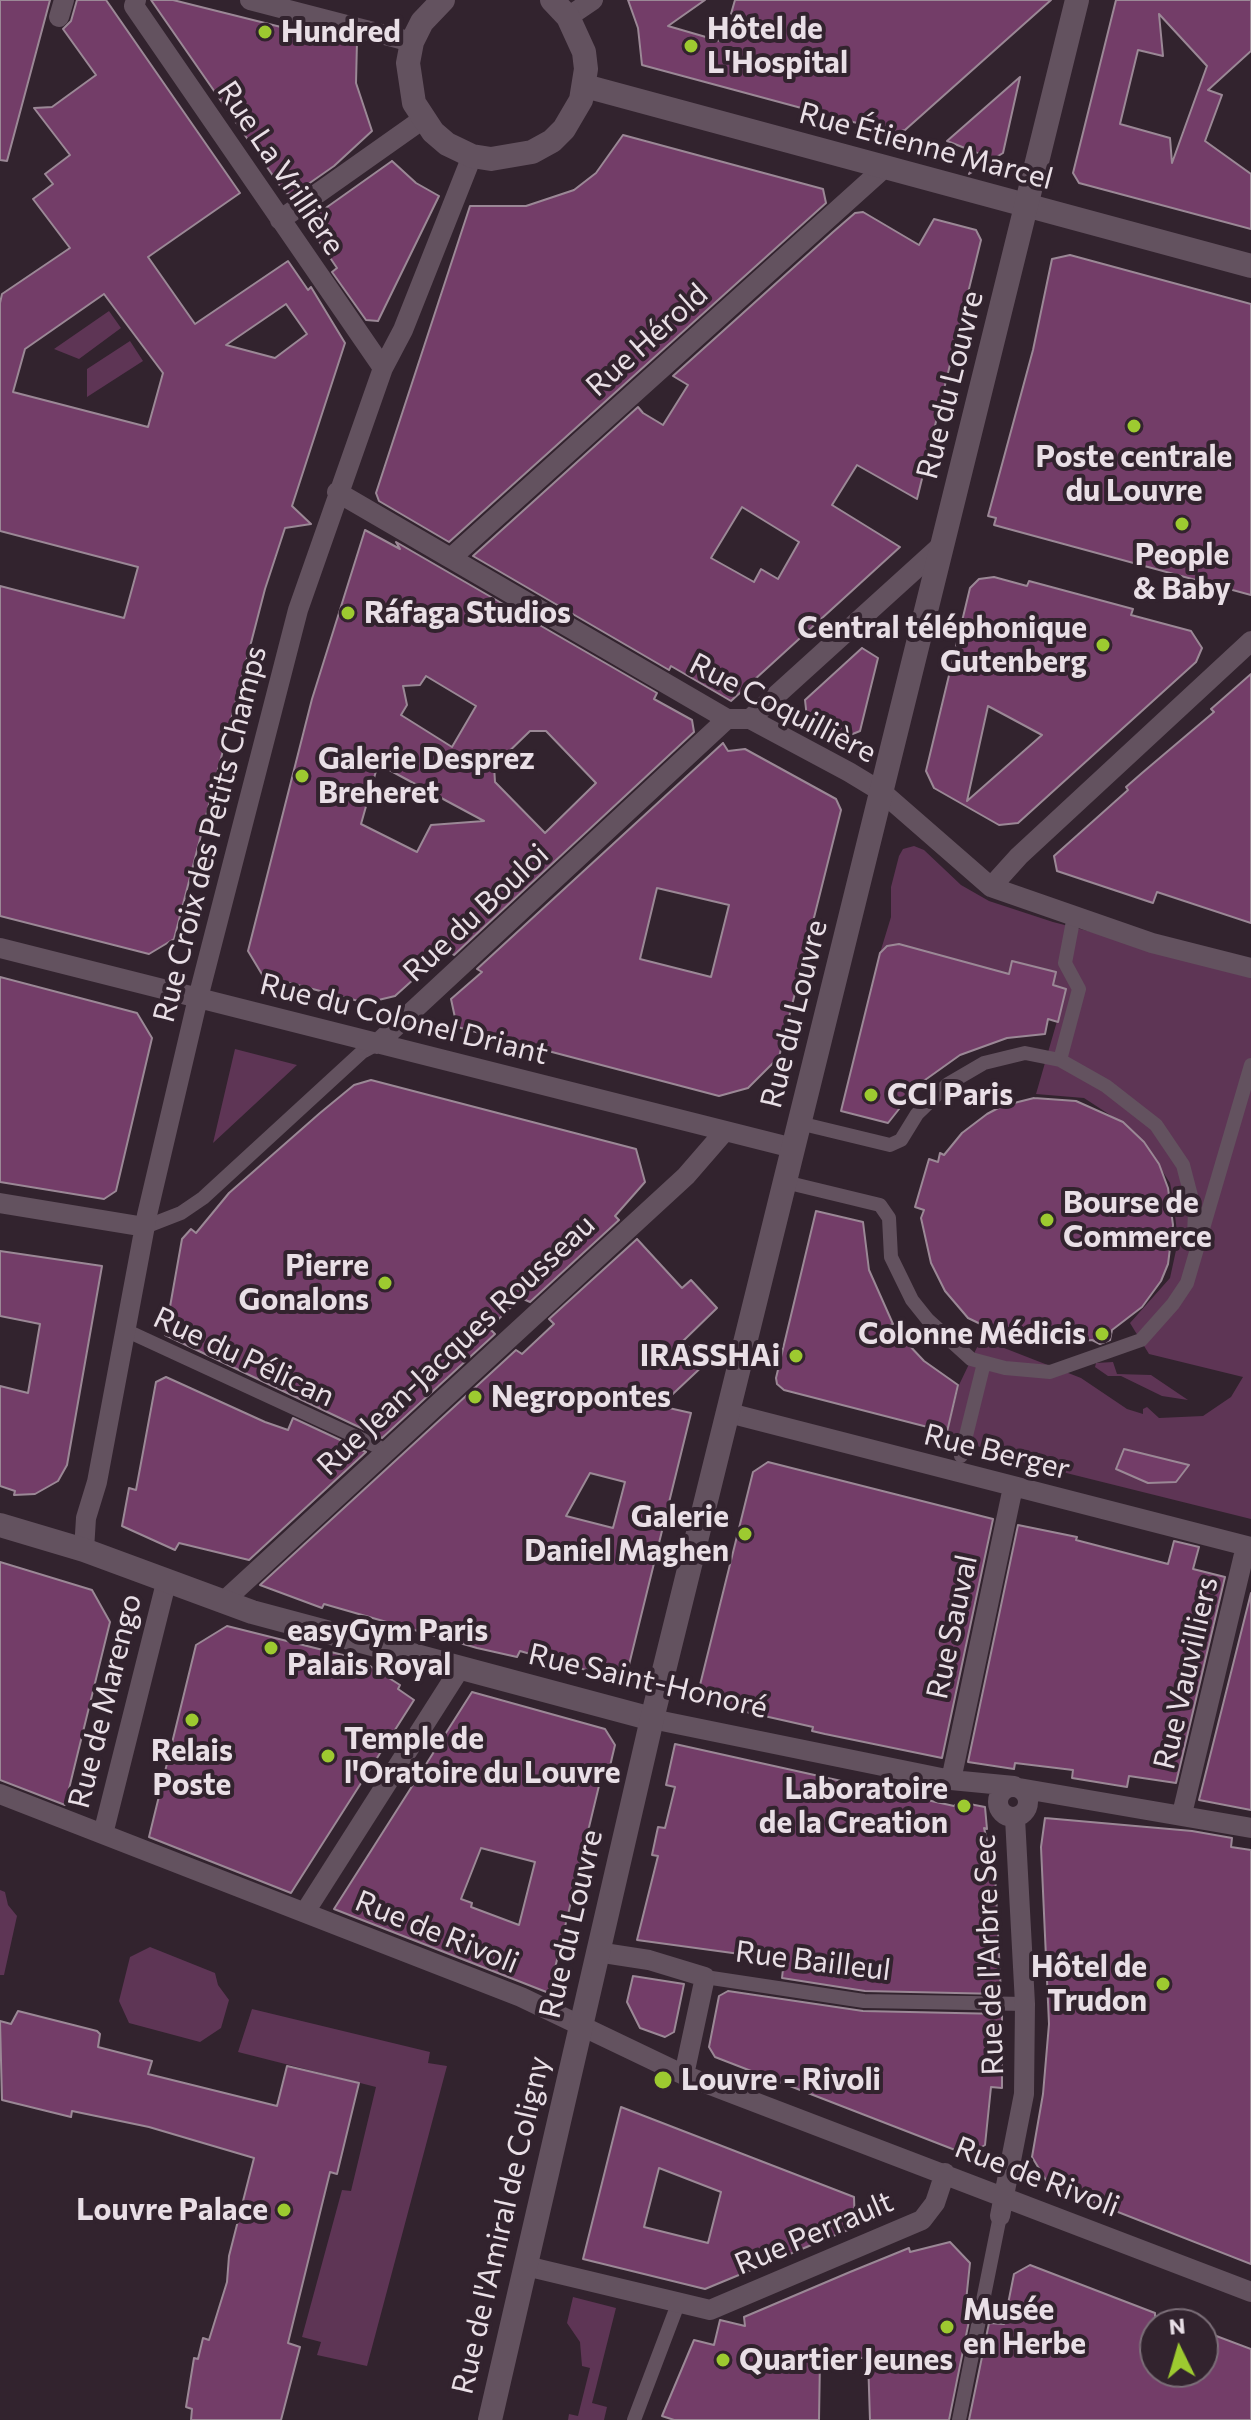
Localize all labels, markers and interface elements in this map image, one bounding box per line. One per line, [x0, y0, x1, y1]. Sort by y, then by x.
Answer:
place label: Hôtel de L'Hospital [707, 11, 848, 82]
place label: Hundred [281, 14, 401, 50]
marker: Hundred [256, 23, 274, 41]
marker: Hôtel de L'Hospital [682, 37, 700, 55]
street label: Rue La Vrillière [210, 74, 352, 262]
street label: Rue Étienne Marcel [795, 95, 1057, 197]
street label: Rue Hérold [579, 276, 715, 404]
street label: Rue du Louvre [909, 287, 991, 483]
marker: Poste centrale du Louvre [1125, 417, 1143, 435]
place label: Poste centrale du Louvre [1036, 439, 1232, 510]
marker: People & Baby [1173, 515, 1191, 533]
place label: People & Baby [1133, 537, 1231, 608]
place label: Ráfaga Studios [364, 595, 571, 631]
marker: Ráfaga Studios [339, 604, 357, 622]
place label: Central téléphonique Gutenberg [797, 610, 1087, 680]
marker: Central téléphonique Gutenberg [1094, 636, 1112, 654]
street label: Rue Croix des Petits Champs [146, 642, 274, 1026]
street label: Rue Coquillière [684, 645, 882, 771]
place label: Galerie Desprez Breheret [318, 741, 535, 812]
marker: Galerie Desprez Breheret [293, 767, 311, 785]
street label: Rue du Bouloi [396, 837, 556, 989]
street label: Rue du Louvre [753, 916, 835, 1112]
street label: Rue du Colonel Driant [256, 966, 552, 1072]
place label: CCI Paris [887, 1077, 1013, 1113]
marker: CCI Paris [862, 1086, 880, 1104]
place label: Bourse de Commerce [1063, 1185, 1212, 1256]
street label: Rue Jean-Jacques Rousseau [310, 1207, 602, 1483]
marker: Bourse de Commerce [1038, 1211, 1056, 1229]
place label: Pierre Gonalons [239, 1248, 369, 1318]
marker: Pierre Gonalons [376, 1274, 394, 1292]
street label: Rue du Pélican [148, 1299, 340, 1415]
place label: Colonne Médicis [858, 1316, 1086, 1352]
marker: Colonne Médicis [1093, 1325, 1111, 1343]
place label: IRASSHAi [640, 1338, 780, 1374]
marker: IRASSHAi [787, 1347, 805, 1365]
place label: Negropontes [491, 1379, 671, 1415]
marker: Negropontes [466, 1388, 484, 1406]
street label: Rue Berger [920, 1416, 1074, 1488]
place label: Galerie Daniel Maghen [524, 1499, 729, 1570]
marker: Galerie Daniel Maghen [736, 1525, 754, 1543]
street label: Rue Sauval [919, 1552, 985, 1702]
street label: Rue Vauvilliers [1146, 1573, 1226, 1773]
street label: Rue de Marengo [61, 1590, 149, 1812]
place label: easyGym Paris Palais Royal [287, 1613, 488, 1684]
street label: Rue Saint-Honoré [525, 1636, 771, 1726]
marker: easyGym Paris Palais Royal [262, 1639, 280, 1657]
marker: Relais Poste [183, 1711, 201, 1729]
place label: Temple de l'Oratoire du Louvre [344, 1721, 620, 1792]
place label: Relais Poste [151, 1733, 233, 1804]
marker: Temple de l'Oratoire du Louvre [319, 1747, 337, 1765]
place label: Laboratoire de la Creation [759, 1771, 948, 1842]
marker: Laboratoire de la Creation [955, 1797, 973, 1815]
street label: Rue du Louvre [532, 1826, 610, 2022]
street label: Rue de l'Arbre Sec [967, 1834, 1011, 2076]
street label: Rue de Rivoli [350, 1883, 524, 1981]
street label: Rue Bailleul [733, 1934, 893, 1988]
place label: Hôtel de Trudon [1031, 1949, 1147, 2020]
marker: Hôtel de Trudon [1154, 1975, 1172, 1993]
street label: Rue de l'Amiral de Coligny [445, 2052, 557, 2398]
place label: Louvre - Rivoli [681, 2062, 881, 2098]
marker: Louvre - Rivoli [652, 2069, 674, 2091]
street label: Rue de Rivoli [950, 2129, 1124, 2225]
street label: Rue Perrault [729, 2184, 899, 2282]
place label: Louvre Palace [76, 2192, 268, 2228]
marker: Louvre Palace [275, 2201, 293, 2219]
place label: Musée en Herbe [963, 2292, 1086, 2362]
north arrow [1139, 2308, 1219, 2388]
text: N [1168, 2311, 1186, 2340]
marker: Musée en Herbe [938, 2318, 956, 2336]
place label: Quartier Jeunes [739, 2342, 953, 2378]
marker: Quartier Jeunes [714, 2351, 732, 2369]

